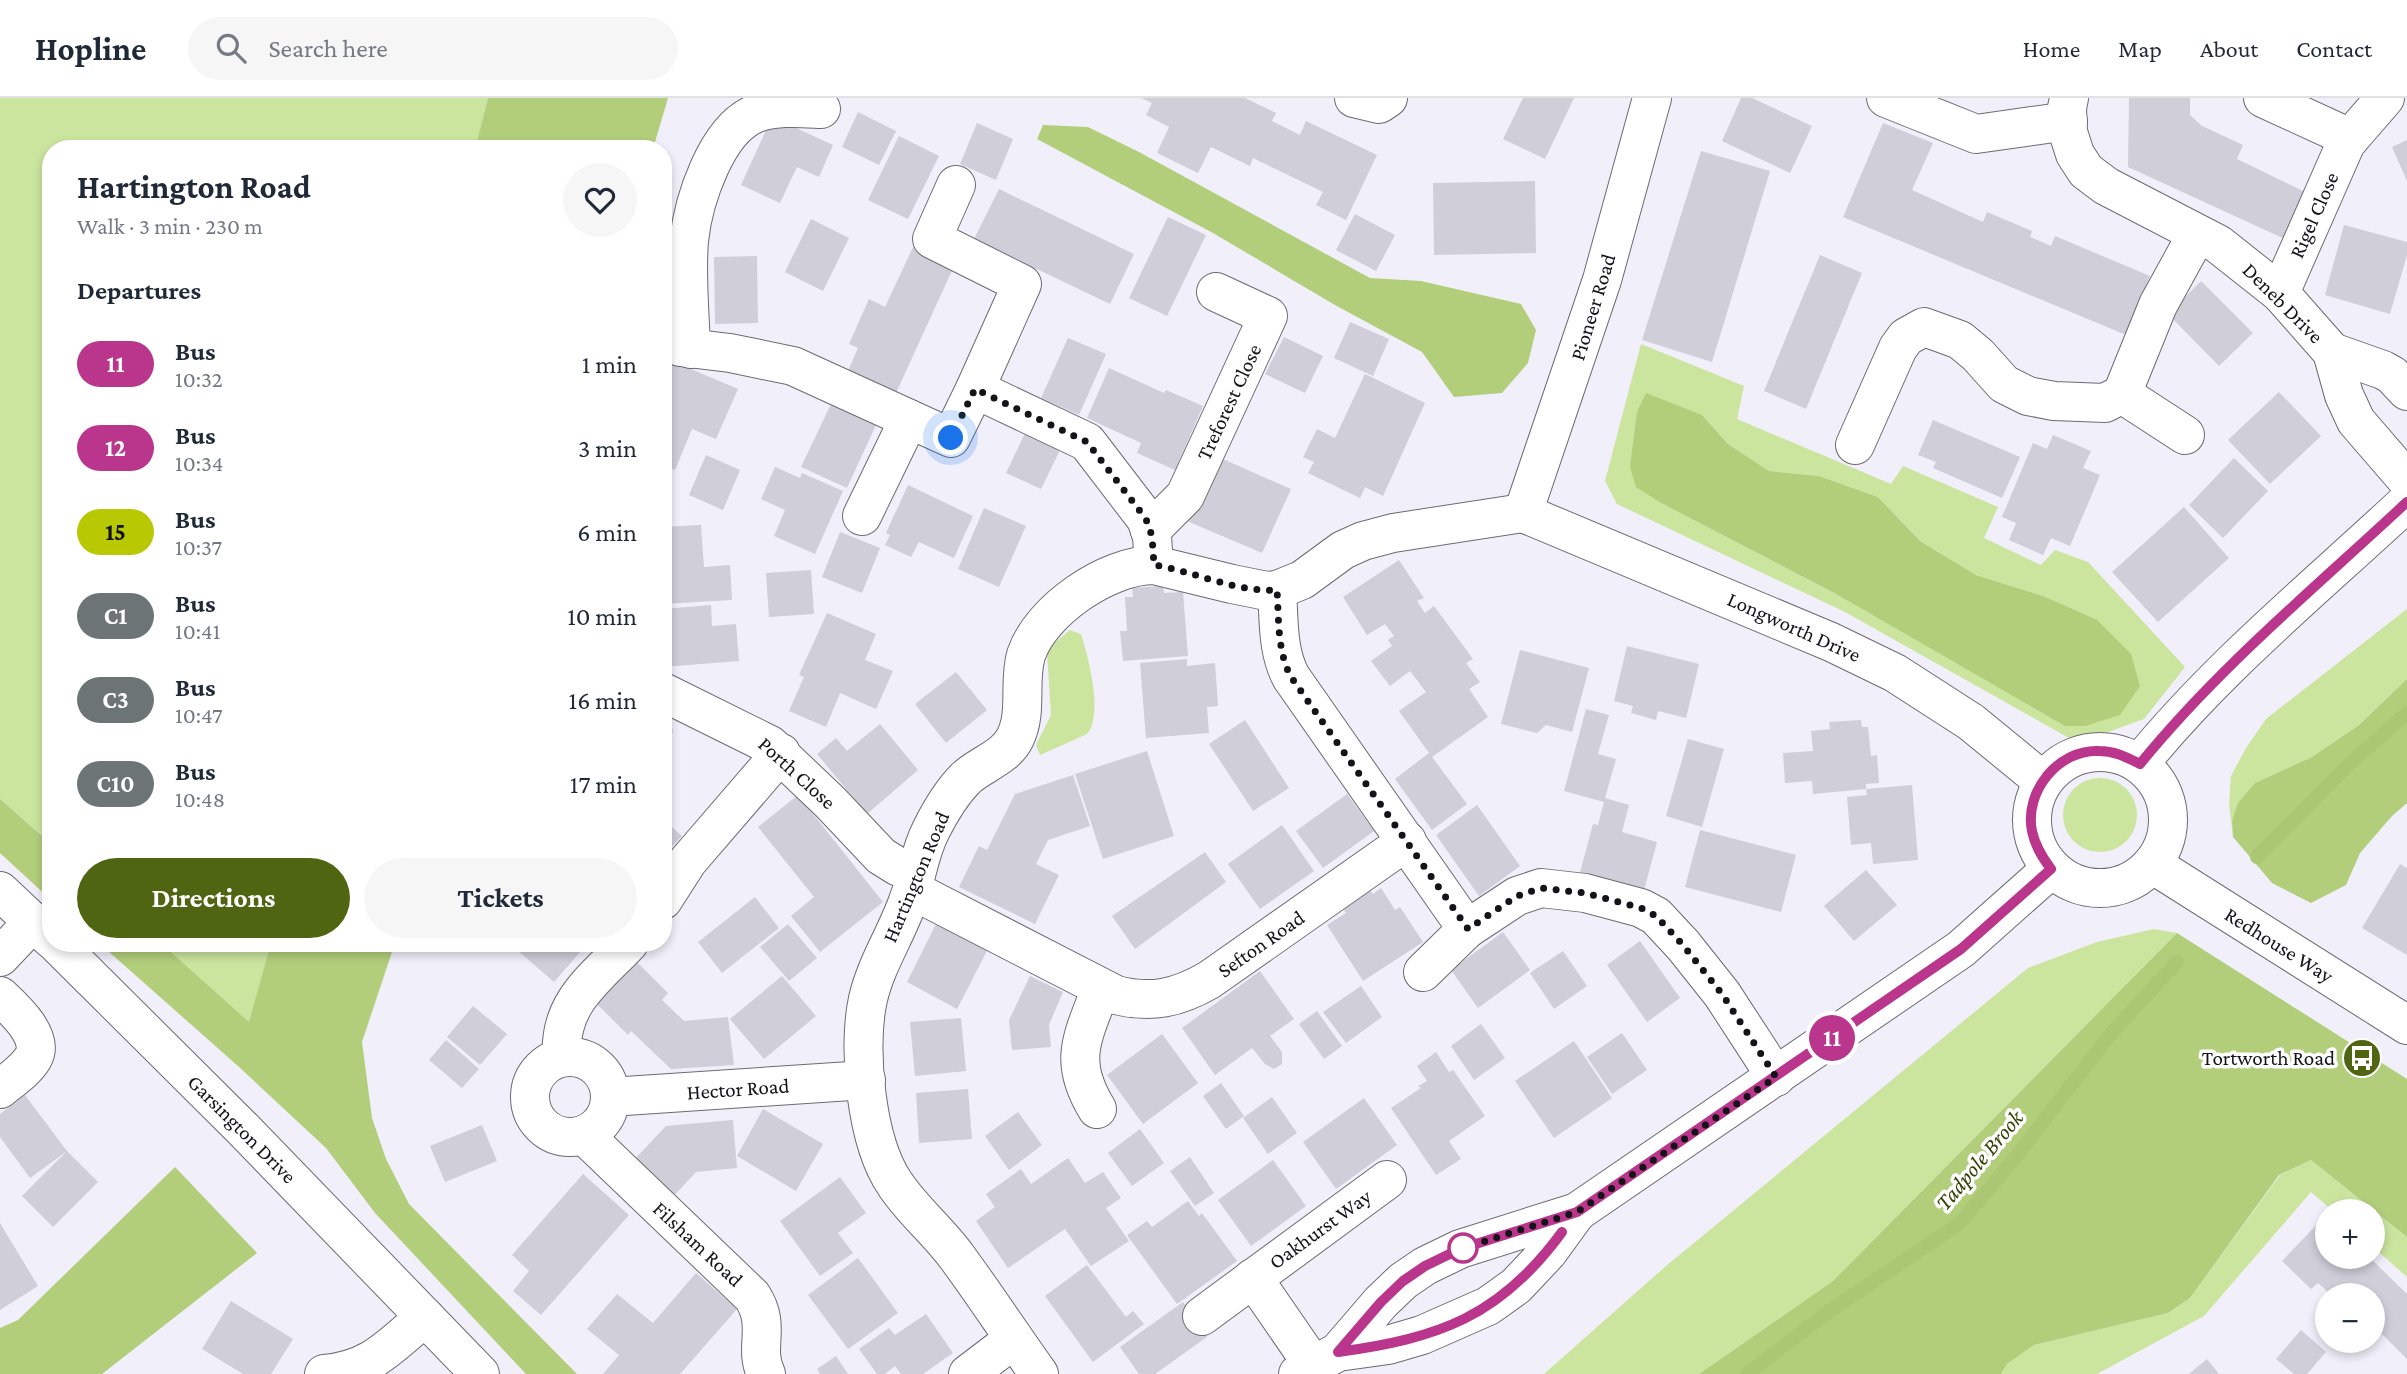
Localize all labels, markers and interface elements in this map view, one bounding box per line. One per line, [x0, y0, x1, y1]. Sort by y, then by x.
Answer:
search box [188, 17, 678, 80]
icon: search [212, 29, 250, 67]
text: Hopline [35, 30, 146, 67]
text: Search here [268, 34, 388, 63]
text: Home [2023, 35, 2080, 62]
text: Map [2118, 35, 2162, 62]
text: About [2200, 35, 2258, 62]
text: Contact [2296, 35, 2372, 62]
button: heart [563, 163, 637, 237]
text: Hartington Road [77, 168, 311, 205]
street label: Rigel Close [2284, 168, 2344, 262]
text: Walk · 3 min · 230 m [77, 213, 263, 239]
street label: Pioneer Road [1565, 251, 1621, 363]
street label: Deneb Drive [2238, 258, 2328, 348]
text: Departures [77, 276, 201, 305]
text: Bus [175, 337, 216, 366]
street label: Treforest Close [1192, 340, 1266, 464]
text: 11 [107, 350, 124, 377]
text: 1 min [582, 350, 637, 379]
text: 10:32 [175, 366, 223, 392]
your location [933, 420, 968, 455]
text: Bus [175, 421, 216, 450]
text: 12 [105, 434, 126, 461]
text: 3 min [578, 434, 637, 463]
text: 10:34 [175, 450, 224, 476]
text: Bus [175, 505, 216, 534]
text: 15 [105, 518, 126, 545]
text: 6 min [577, 518, 637, 547]
text: 10:37 [175, 534, 222, 560]
street label: Longworth Drive [1724, 587, 1864, 667]
text: Bus [175, 589, 216, 618]
text: C1 [104, 602, 127, 629]
text: 10 min [567, 602, 637, 631]
text: 10:41 [175, 618, 220, 644]
text: Bus [175, 673, 216, 702]
text: C3 [102, 686, 129, 713]
text: 16 min [569, 686, 637, 715]
text: 10:47 [175, 702, 223, 728]
street label: Porth Close [753, 732, 841, 814]
text: Bus [175, 757, 216, 786]
text: C10 [96, 770, 135, 797]
text: 17 min [570, 770, 637, 799]
text: 10:48 [175, 786, 225, 812]
street label: Hartington Road [878, 808, 954, 946]
button: Directions [77, 858, 350, 938]
button: Tickets [364, 858, 637, 938]
street label: Redhouse Way [2220, 902, 2338, 988]
street label: Sefton Road [1213, 905, 1309, 983]
line badge: 11 [1800, 1015, 1864, 1061]
text: 11 [1823, 1024, 1841, 1051]
bus stop icon: Tortworth Road [2341, 1037, 2383, 1079]
place label: Tortworth Road [2202, 1046, 2335, 1070]
street label: Garsington Drive [183, 1070, 301, 1188]
street label: Hector Road [686, 1073, 790, 1105]
water label: Tadpole Brook [1930, 1104, 2029, 1215]
street label: Oakhurst Way [1264, 1184, 1376, 1274]
street label: Filsham Road [648, 1196, 748, 1292]
map controls [2315, 1199, 2385, 1353]
button: + [2315, 1199, 2385, 1269]
unlabelled marker [1448, 1233, 1478, 1263]
button: − [2315, 1283, 2385, 1353]

